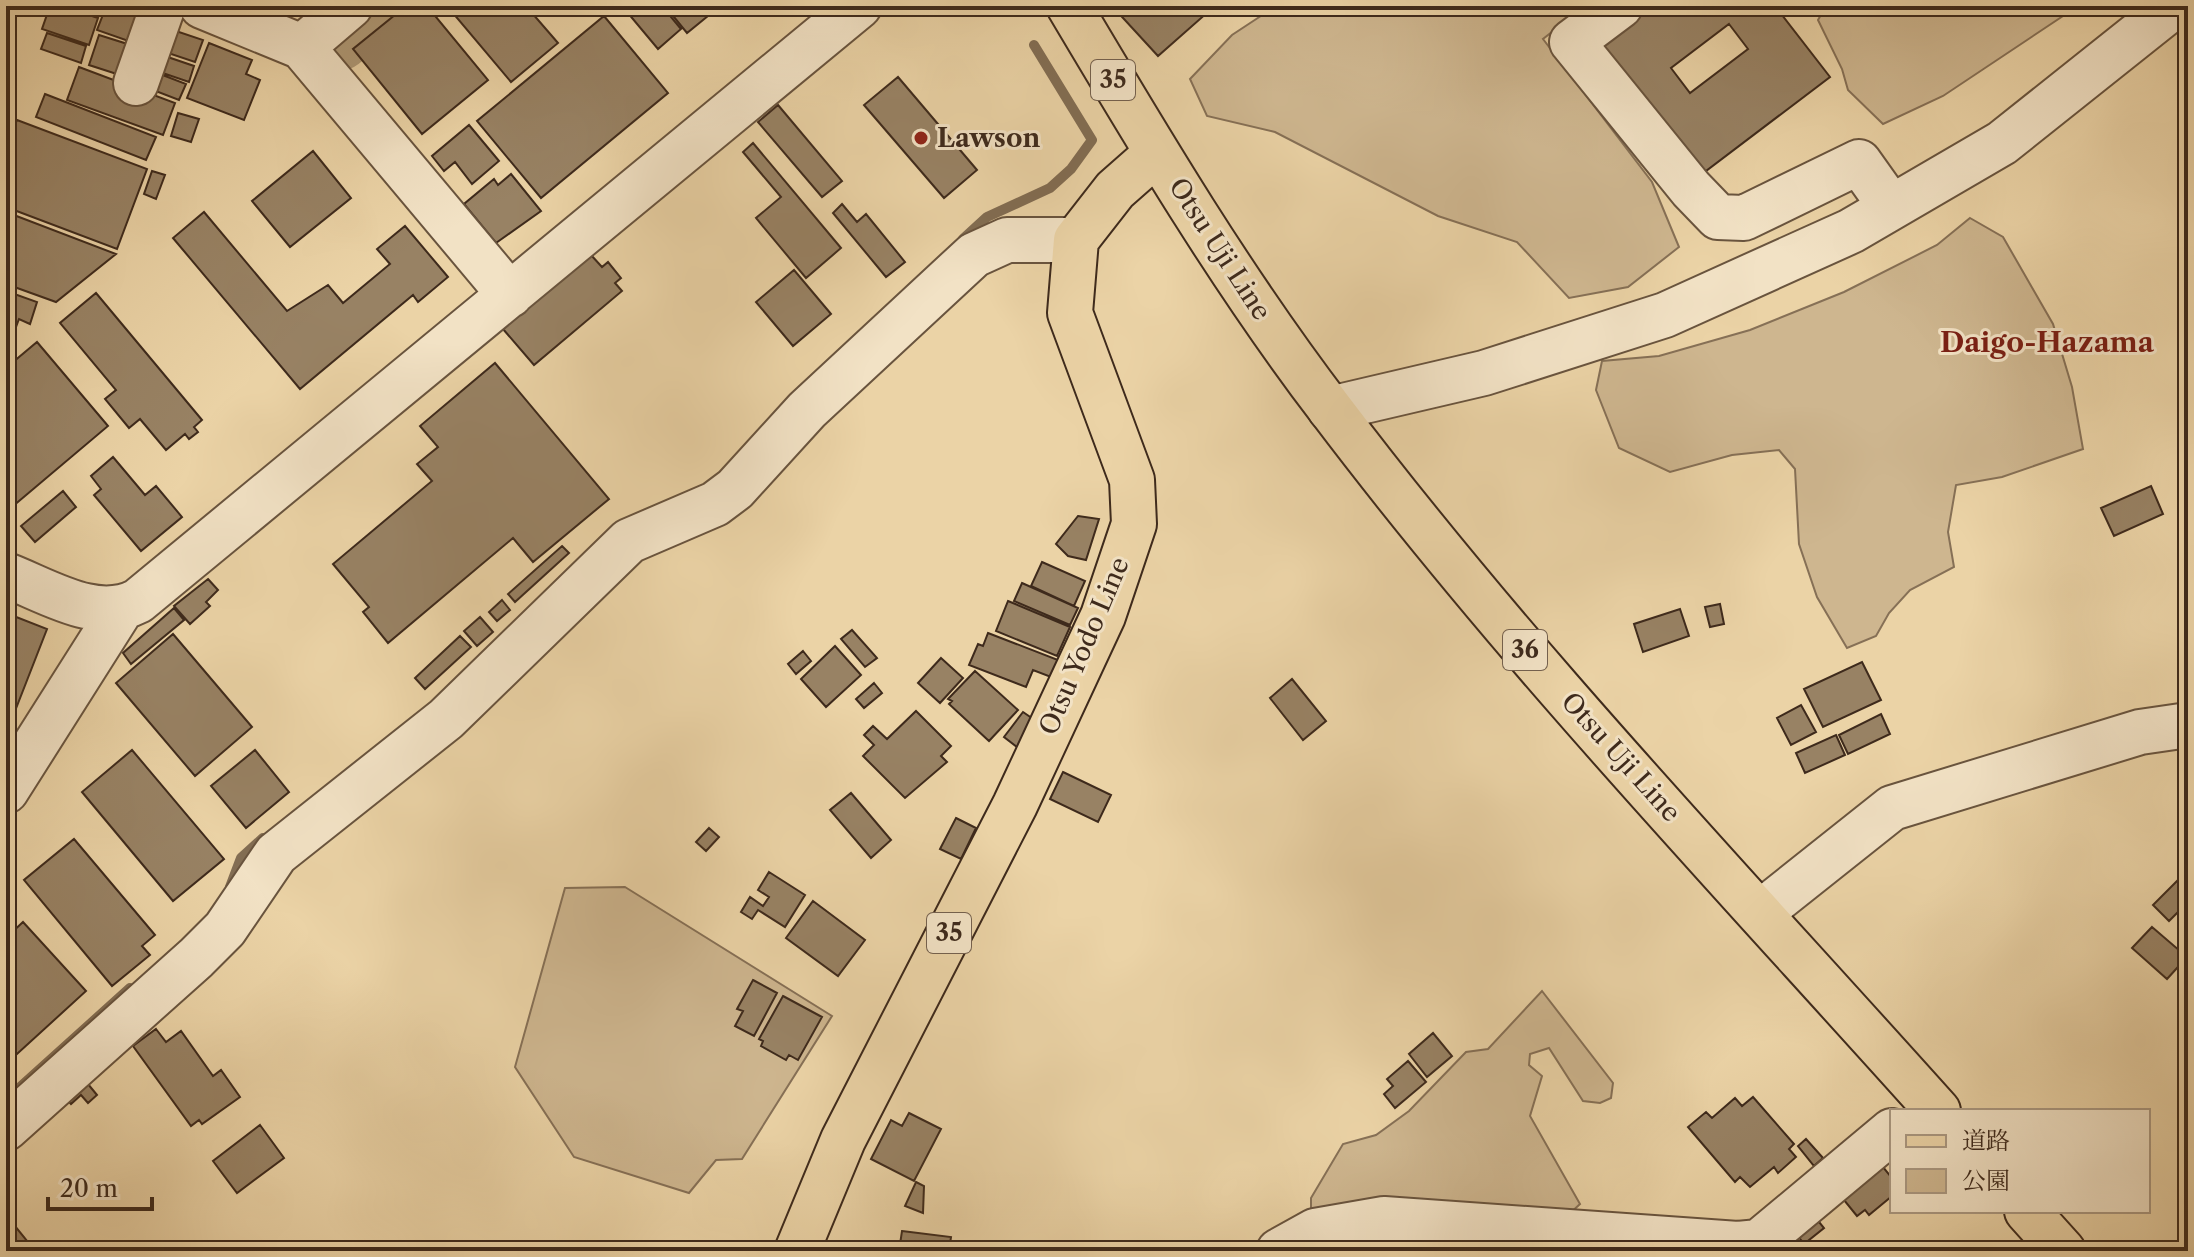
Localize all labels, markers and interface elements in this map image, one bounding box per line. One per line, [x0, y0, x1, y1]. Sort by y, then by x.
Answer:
road number: 35 [1091, 60, 1135, 100]
place label: Lawson [937, 122, 1040, 154]
marker: Lawson [912, 129, 930, 147]
street label: Otsu Uji Line [1162, 172, 1278, 326]
district label: Daigo-Hazama [1940, 325, 2155, 359]
street label: Otsu Yodo Line [1032, 552, 1136, 740]
road number: 36 [1503, 630, 1547, 670]
street label: Otsu Uji Line [1555, 686, 1687, 828]
road number: 35 [927, 913, 971, 953]
legend [1890, 1109, 2150, 1213]
text: 道路 [1962, 1126, 2010, 1155]
scale bar [48, 1161, 152, 1211]
text: 公園 [1962, 1166, 2010, 1195]
text: 20 m [60, 1174, 118, 1203]

